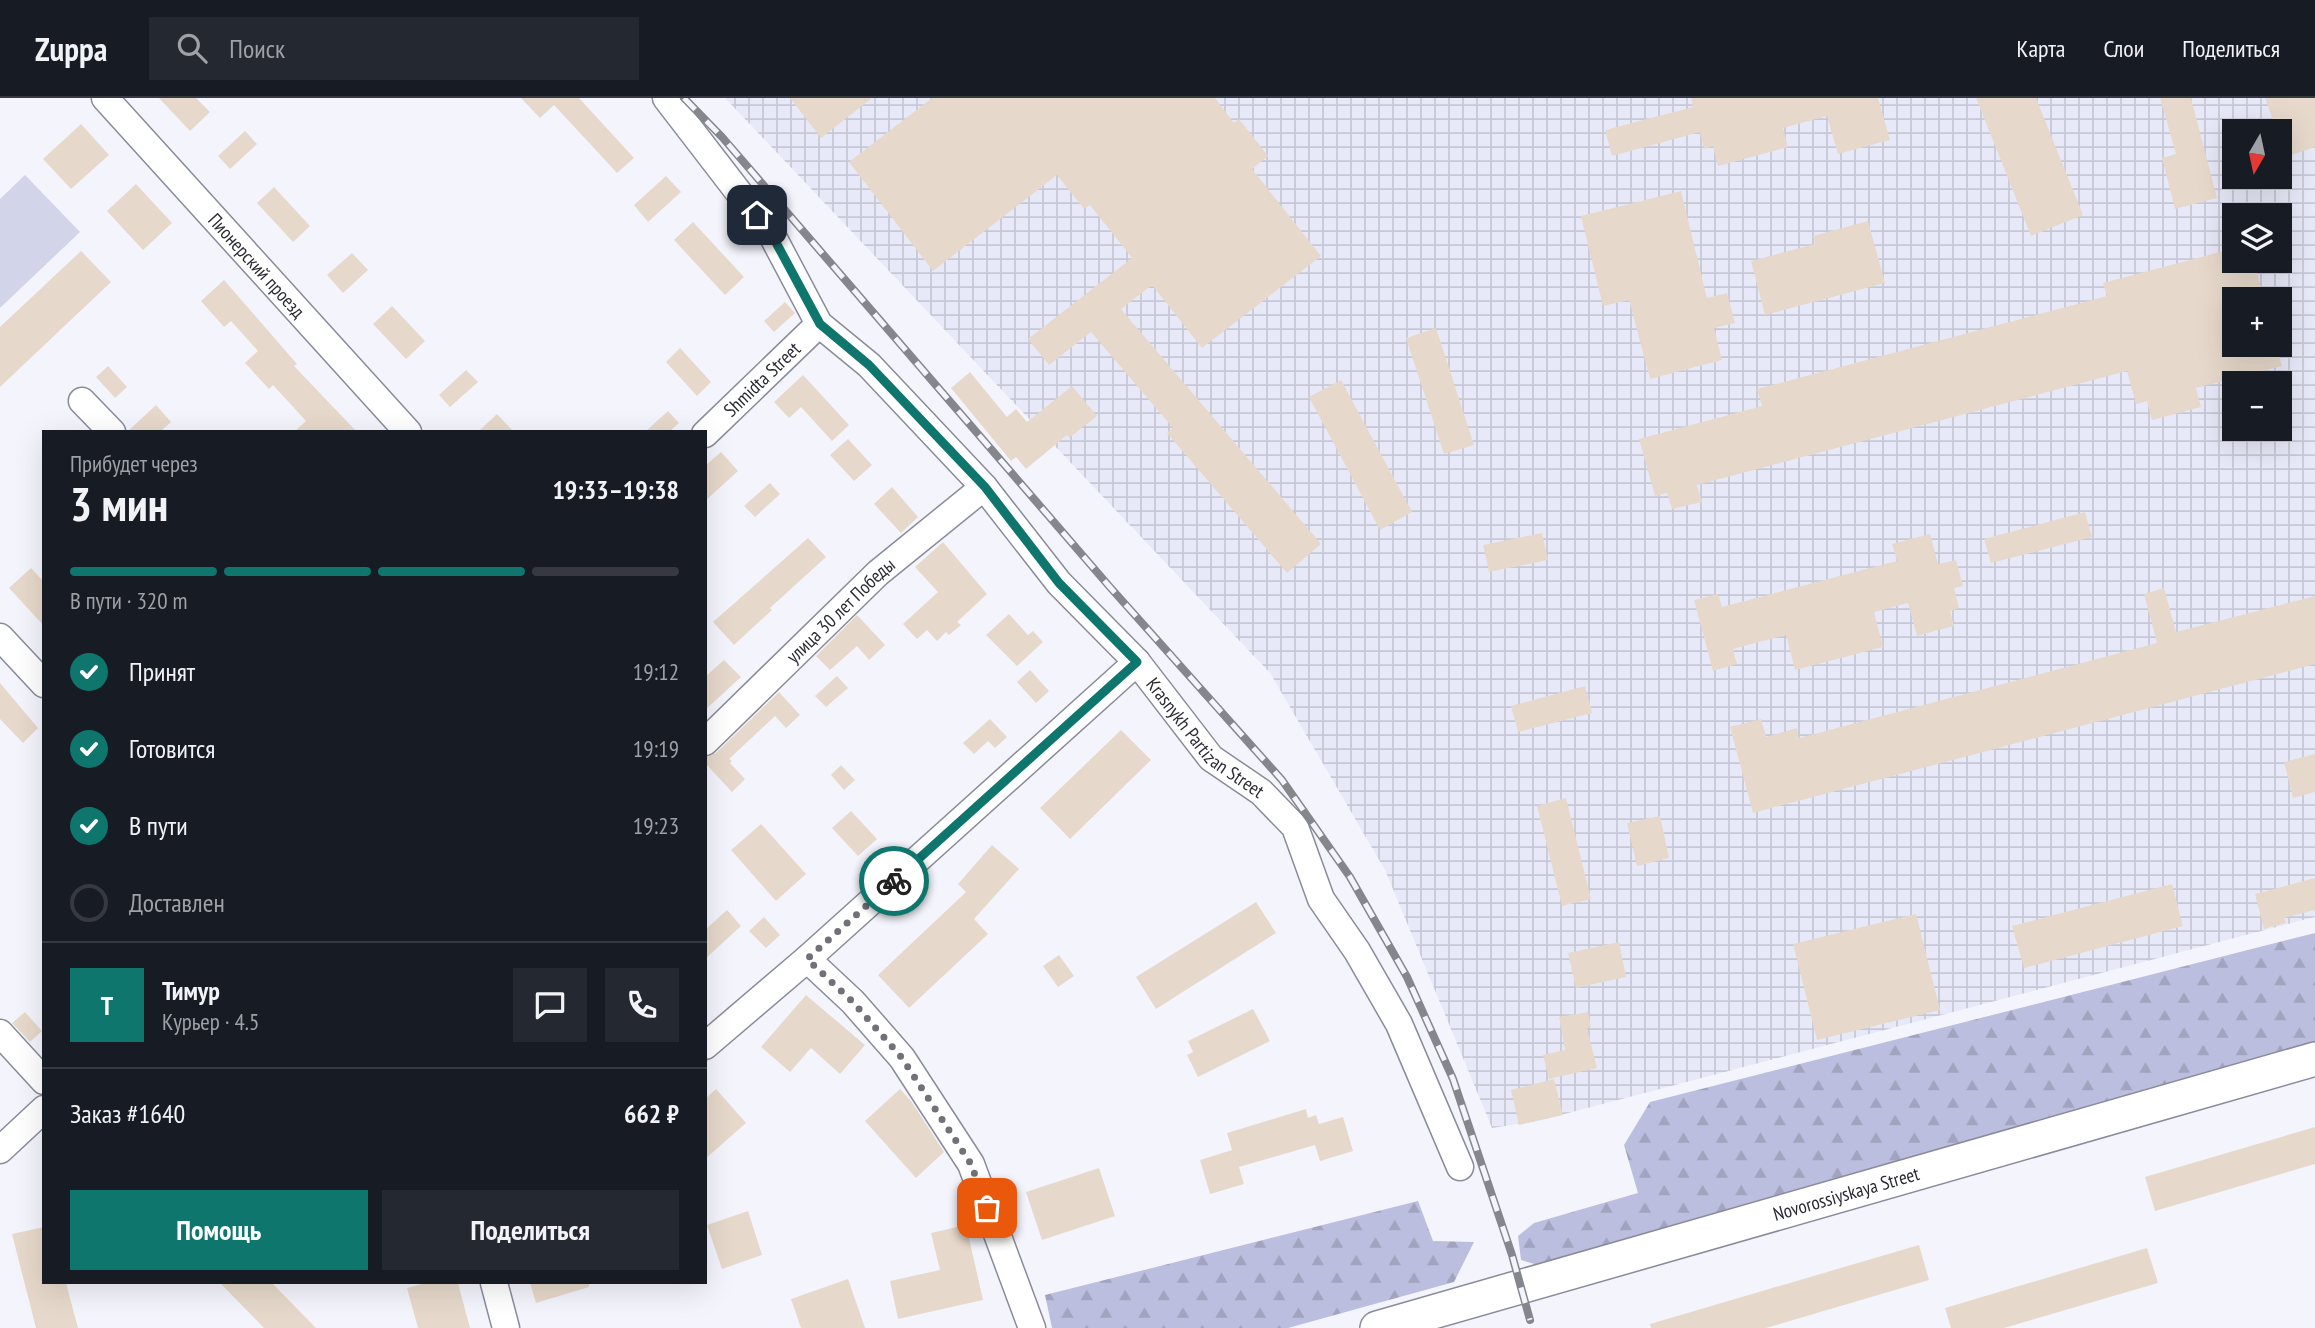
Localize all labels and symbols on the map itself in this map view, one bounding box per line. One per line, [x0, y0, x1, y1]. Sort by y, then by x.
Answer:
north arrow [2222, 119, 2292, 189]
pin [727, 185, 787, 245]
street label: Пионерский проезд [203, 208, 311, 323]
street label: Shmidta Street [718, 336, 806, 422]
street label: улица 30 лет Победы [781, 552, 900, 668]
street label: Krasnykh Partizan Street [1141, 673, 1270, 803]
courier [859, 846, 929, 916]
street label: Novorossiyskaya Street [1770, 1161, 1923, 1226]
pin [957, 1178, 1017, 1238]

